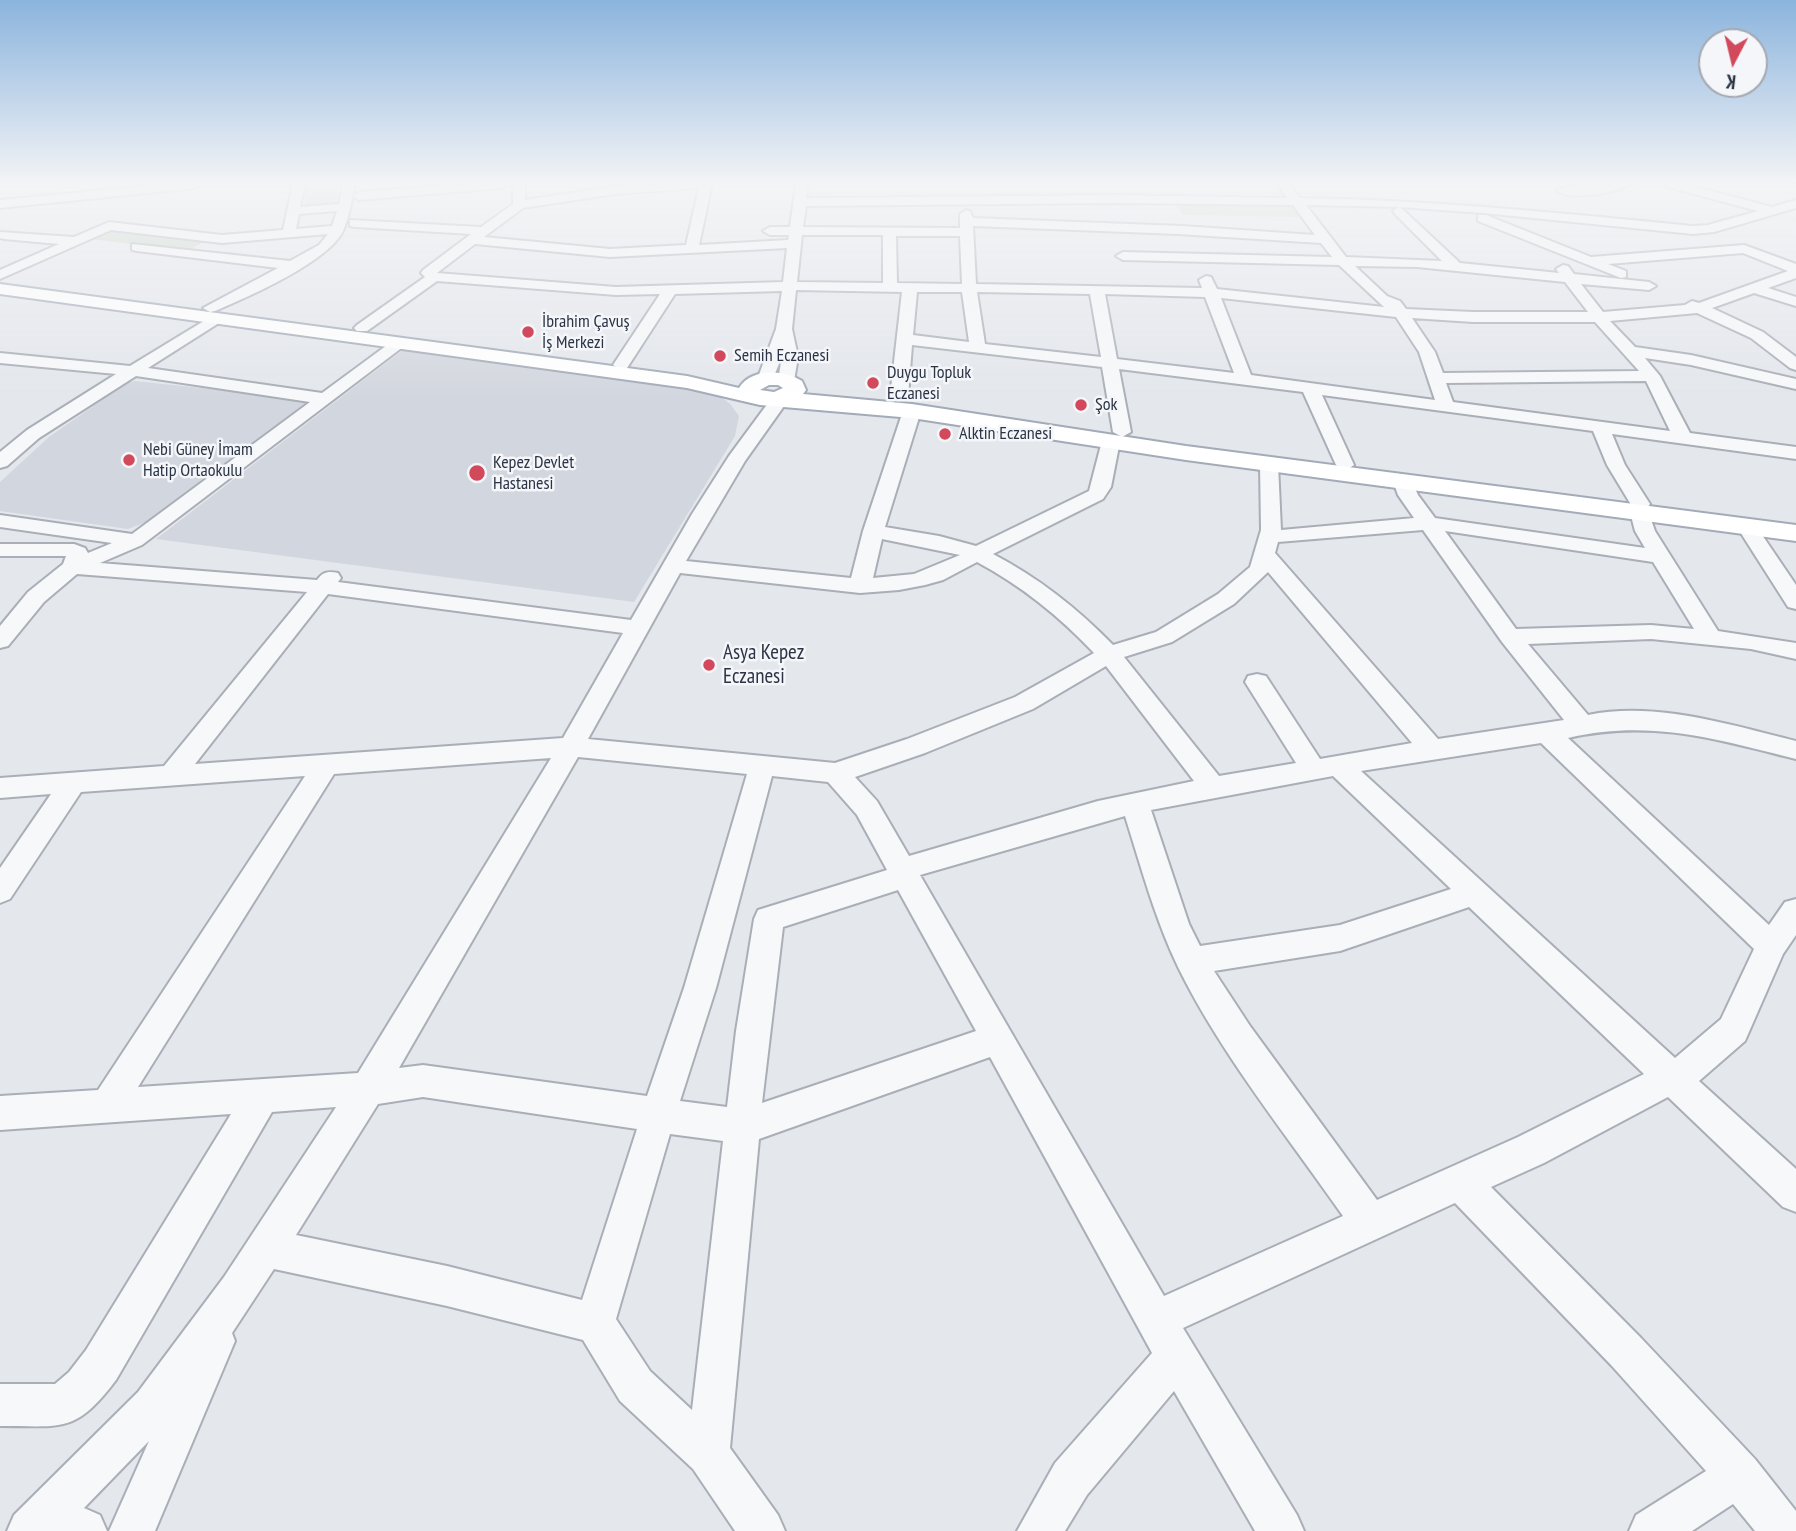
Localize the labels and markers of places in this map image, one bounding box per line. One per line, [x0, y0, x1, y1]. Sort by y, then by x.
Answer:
place label: İbrahim Çavuş İş Merkezi [542, 311, 630, 354]
marker: İbrahim Çavuş İş Merkezi [520, 324, 536, 340]
place label: Semih Eczanesi [734, 345, 829, 367]
marker: Semih Eczanesi [712, 348, 728, 364]
place label: Duygu Topluk Eczanesi [887, 362, 971, 404]
marker: Duygu Topluk Eczanesi [865, 375, 881, 391]
place label: Şok [1095, 394, 1117, 416]
marker: Şok [1073, 397, 1089, 413]
place label: Alktin Eczanesi [959, 423, 1052, 445]
marker: Alktin Eczanesi [937, 426, 953, 442]
place label: Nebi Güney İmam Hatip Ortaokulu [143, 439, 253, 482]
marker: Nebi Güney İmam Hatip Ortaokulu [121, 452, 137, 468]
place label: Kepez Devlet Hastanesi [493, 452, 574, 494]
marker: Kepez Devlet Hastanesi [467, 463, 487, 483]
place label: Asya Kepez Eczanesi [723, 640, 804, 690]
marker: Asya Kepez Eczanesi [701, 657, 717, 673]

